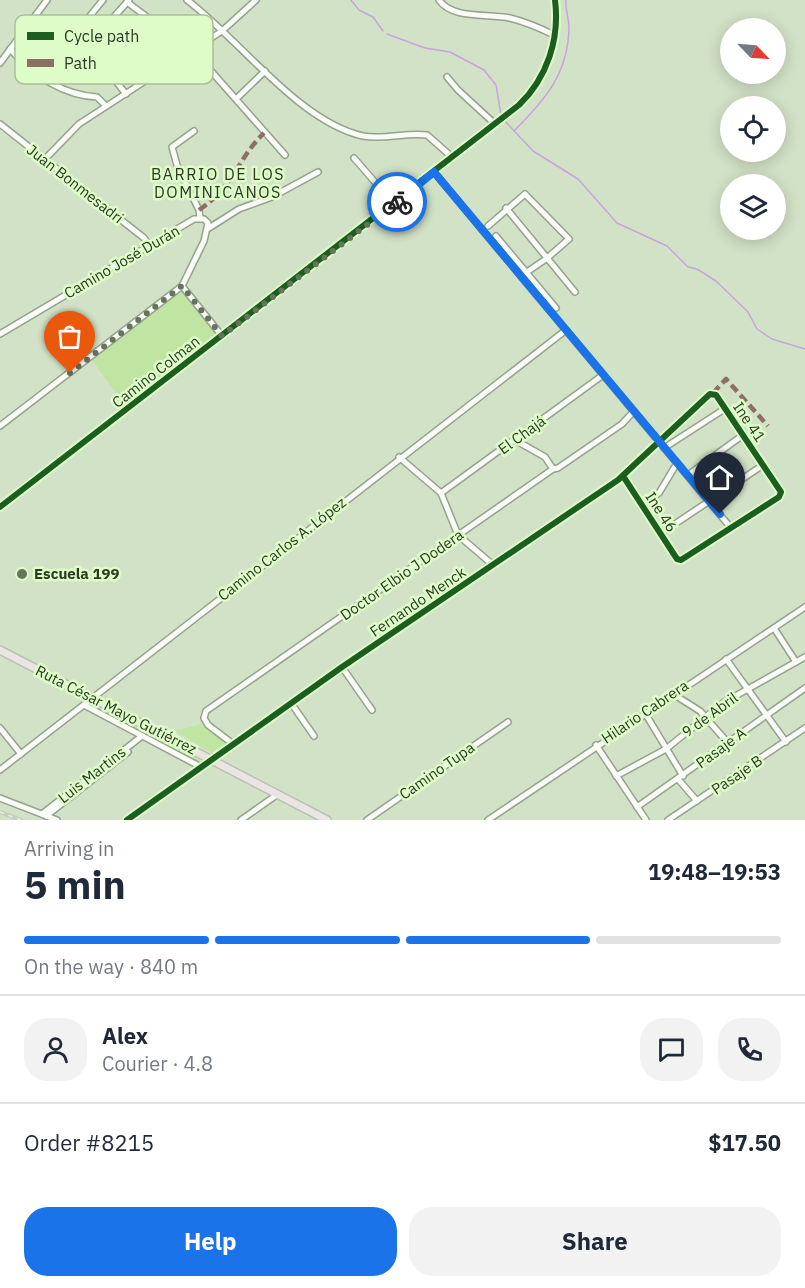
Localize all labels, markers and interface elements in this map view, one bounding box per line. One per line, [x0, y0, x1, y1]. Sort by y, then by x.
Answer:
legend [15, 15, 213, 84]
north arrow [720, 18, 786, 84]
map controls [720, 18, 786, 240]
text: Cycle path [64, 26, 139, 46]
text: Path [64, 53, 97, 73]
button: locate [720, 96, 786, 162]
street label: Juan Bonmesadri [23, 140, 127, 227]
district label: BARRIO DE LOS DOMINICANOS [151, 164, 285, 202]
courier [367, 172, 427, 232]
button: layers [720, 174, 786, 240]
icon: bike [381, 186, 414, 219]
street label: Camino José Durán [61, 221, 183, 302]
pin [44, 311, 95, 373]
icon: bag [53, 320, 86, 353]
street label: Camino Colman [108, 331, 203, 412]
street label: Ine 41 [729, 398, 770, 445]
street label: El Chajá [494, 411, 549, 458]
pin [694, 452, 745, 514]
icon: home [703, 461, 736, 494]
street label: Ine 46 [641, 488, 681, 535]
street label: Camino Carlos A. López [214, 493, 350, 605]
street label: Doctor Elbio J Dodera [336, 525, 467, 624]
street label: Fernando Menck [366, 562, 469, 641]
place label: Escuela 199 [34, 564, 119, 583]
marker: Escuela 199 [15, 567, 29, 581]
street label: Ruta César Mayo Gutiérrez [32, 661, 200, 759]
street label: Hilario Cabrera [598, 676, 692, 748]
street label: 9 de Abril [678, 688, 741, 741]
street label: Pasaje A [692, 723, 750, 772]
street label: Camino Tupa [395, 738, 478, 804]
street label: Luis Martins [54, 742, 129, 807]
street label: Pasaje B [708, 751, 766, 799]
text: Arriving in [24, 835, 114, 862]
text: 19:48–19:53 [648, 857, 781, 886]
text: 5 min [24, 859, 126, 910]
text: On the way · 840 m [24, 953, 198, 980]
button: person [24, 1018, 87, 1081]
button: chat [640, 1018, 703, 1081]
button: phone [718, 1018, 781, 1081]
text: Alex [102, 1021, 148, 1050]
text: Courier · 4.8 [102, 1050, 213, 1077]
text: Order #8215 [24, 1128, 154, 1157]
text: $17.50 [708, 1128, 781, 1157]
button: Help [24, 1207, 397, 1276]
button: Share [409, 1207, 781, 1276]

